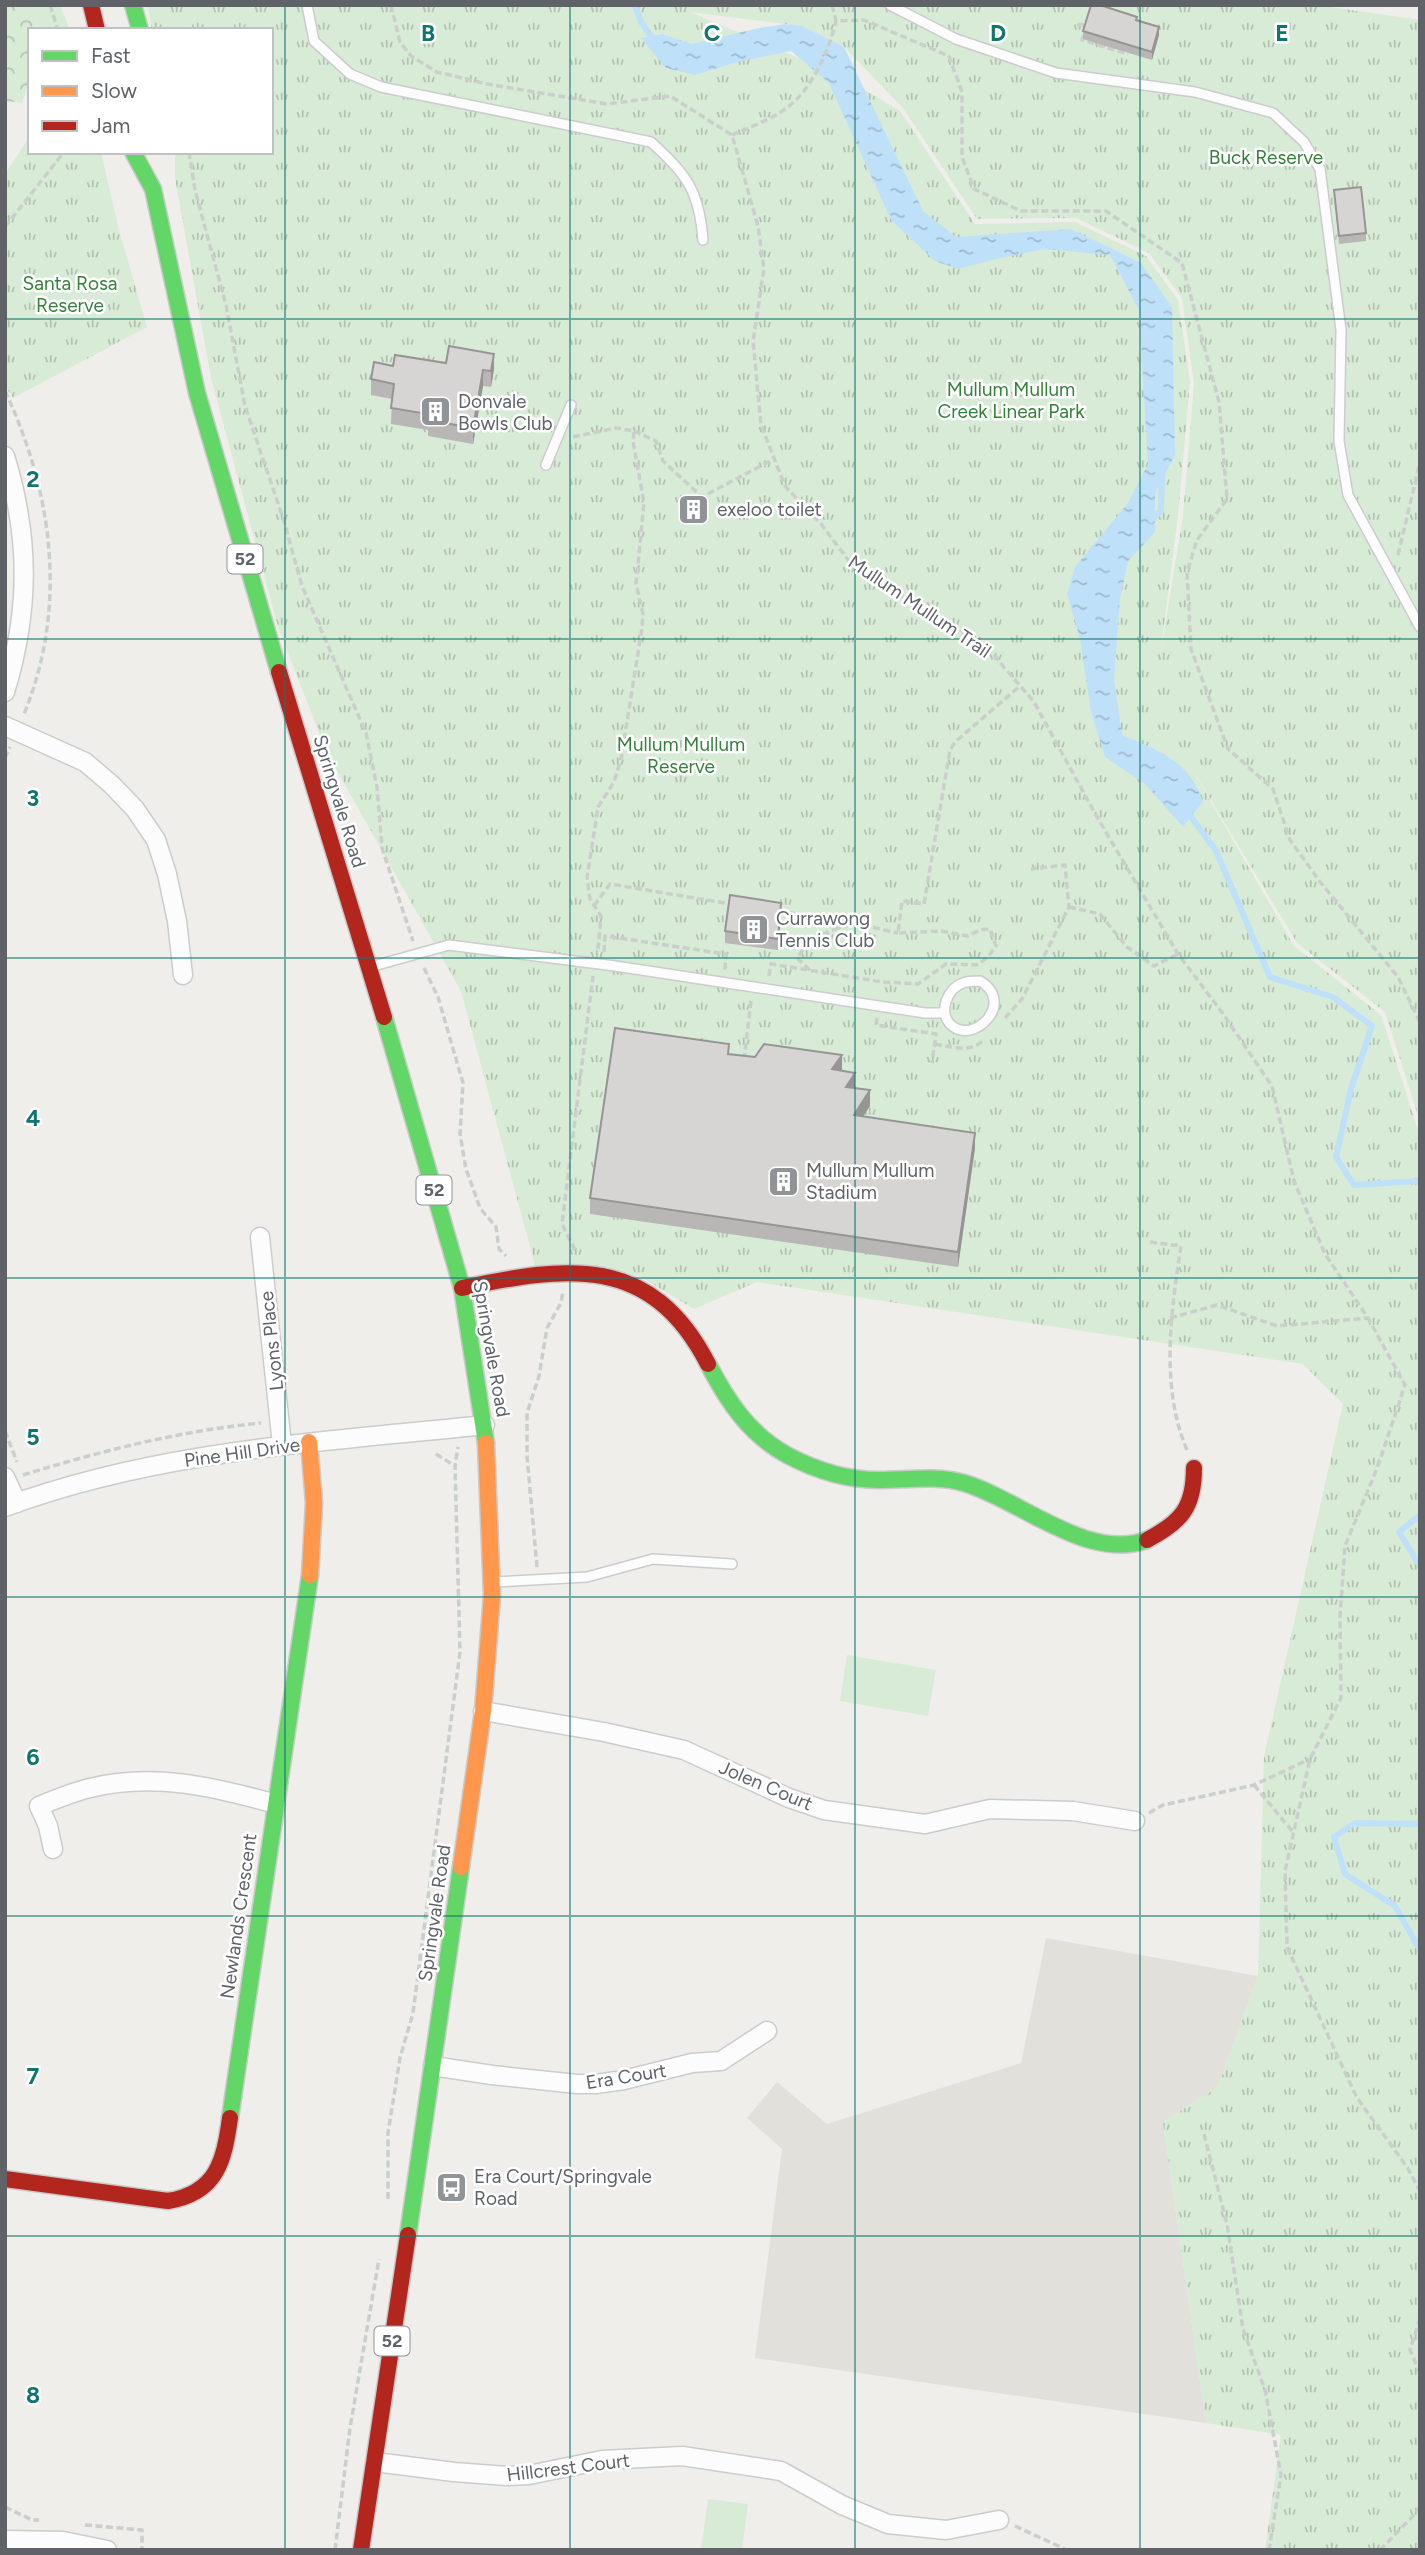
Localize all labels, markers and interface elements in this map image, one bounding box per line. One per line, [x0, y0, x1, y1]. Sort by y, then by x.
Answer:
text: B [421, 19, 435, 47]
text: C [704, 19, 721, 47]
text: D [990, 19, 1006, 47]
text: E [1275, 19, 1289, 47]
legend [28, 28, 273, 154]
text: Fast [91, 43, 131, 68]
text: Slow [91, 78, 137, 103]
text: Jam [91, 113, 130, 138]
park label: Buck Reserve [1209, 146, 1323, 169]
park label: Santa Rosa Reserve [23, 272, 117, 317]
park label: Mullum Mullum Creek Linear Park [938, 378, 1085, 423]
place label: Donvale Bowls Club [458, 390, 553, 435]
building icon: Donvale Bowls Club [418, 395, 452, 429]
text: 2 [26, 465, 40, 493]
building icon: exeloo toilet [677, 492, 711, 526]
place label: exeloo toilet [717, 498, 822, 521]
road number: 52 [228, 544, 262, 574]
street label: Mullum Mullum Trail [844, 550, 996, 663]
street label: Springvale Road [308, 732, 371, 870]
park label: Mullum Mullum Reserve [617, 733, 745, 778]
text: 3 [27, 784, 39, 812]
place label: Currawong Tennis Club [776, 907, 874, 952]
building icon: Currawong Tennis Club [736, 912, 770, 946]
text: 4 [26, 1104, 40, 1132]
place label: Mullum Mullum Stadium [806, 1159, 934, 1204]
building icon: Mullum Mullum Stadium [766, 1164, 800, 1198]
road number: 52 [416, 1176, 452, 1204]
street label: Springvale Road [468, 1279, 515, 1419]
street label: Lyons Place [255, 1290, 288, 1392]
text: 5 [26, 1423, 40, 1451]
street label: Pine Hill Drive [183, 1433, 301, 1472]
text: 6 [26, 1743, 40, 1771]
street label: Jolen Court [715, 1755, 816, 1816]
street label: Newlands Crescent [216, 1832, 261, 2000]
street label: Springvale Road [414, 1843, 455, 1983]
street label: Era Court [584, 2059, 668, 2094]
text: 7 [27, 2062, 40, 2090]
place label: Era Court/Springvale Road [474, 2165, 652, 2210]
bus stop icon: Era Court/Springvale Road [434, 2170, 468, 2204]
road number: 52 [374, 2326, 410, 2356]
text: 8 [26, 2381, 40, 2409]
street label: Hillcrest Court [505, 2449, 631, 2486]

